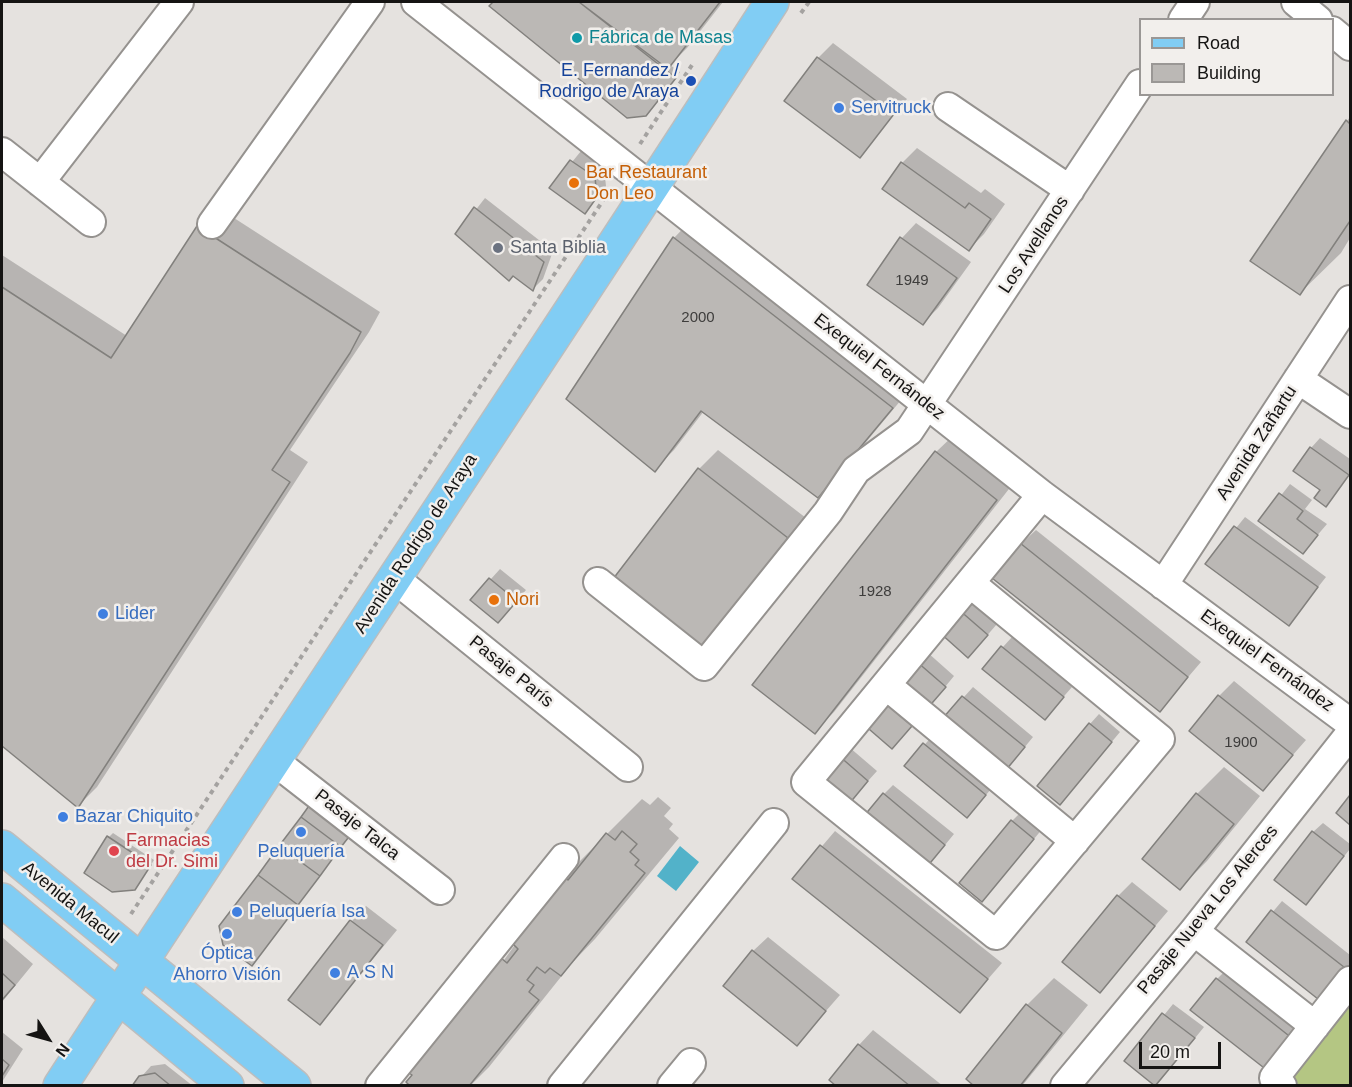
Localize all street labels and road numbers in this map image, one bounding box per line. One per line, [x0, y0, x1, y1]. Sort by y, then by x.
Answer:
street label: Los Avellanos [995, 192, 1073, 298]
street label: Exequiel Fernández [809, 309, 949, 425]
street label: Avenida Zañartu [1212, 382, 1302, 504]
street label: Avenida Rodrigo de Araya [350, 450, 482, 638]
street label: Exequiel Fernández [1196, 605, 1338, 717]
street label: Pasaje París [465, 631, 557, 713]
street label: Pasaje Talca [310, 785, 404, 865]
street label: Pasaje Nueva Los Alerces [1133, 821, 1283, 999]
street label: Avenida Macul [17, 858, 123, 948]

